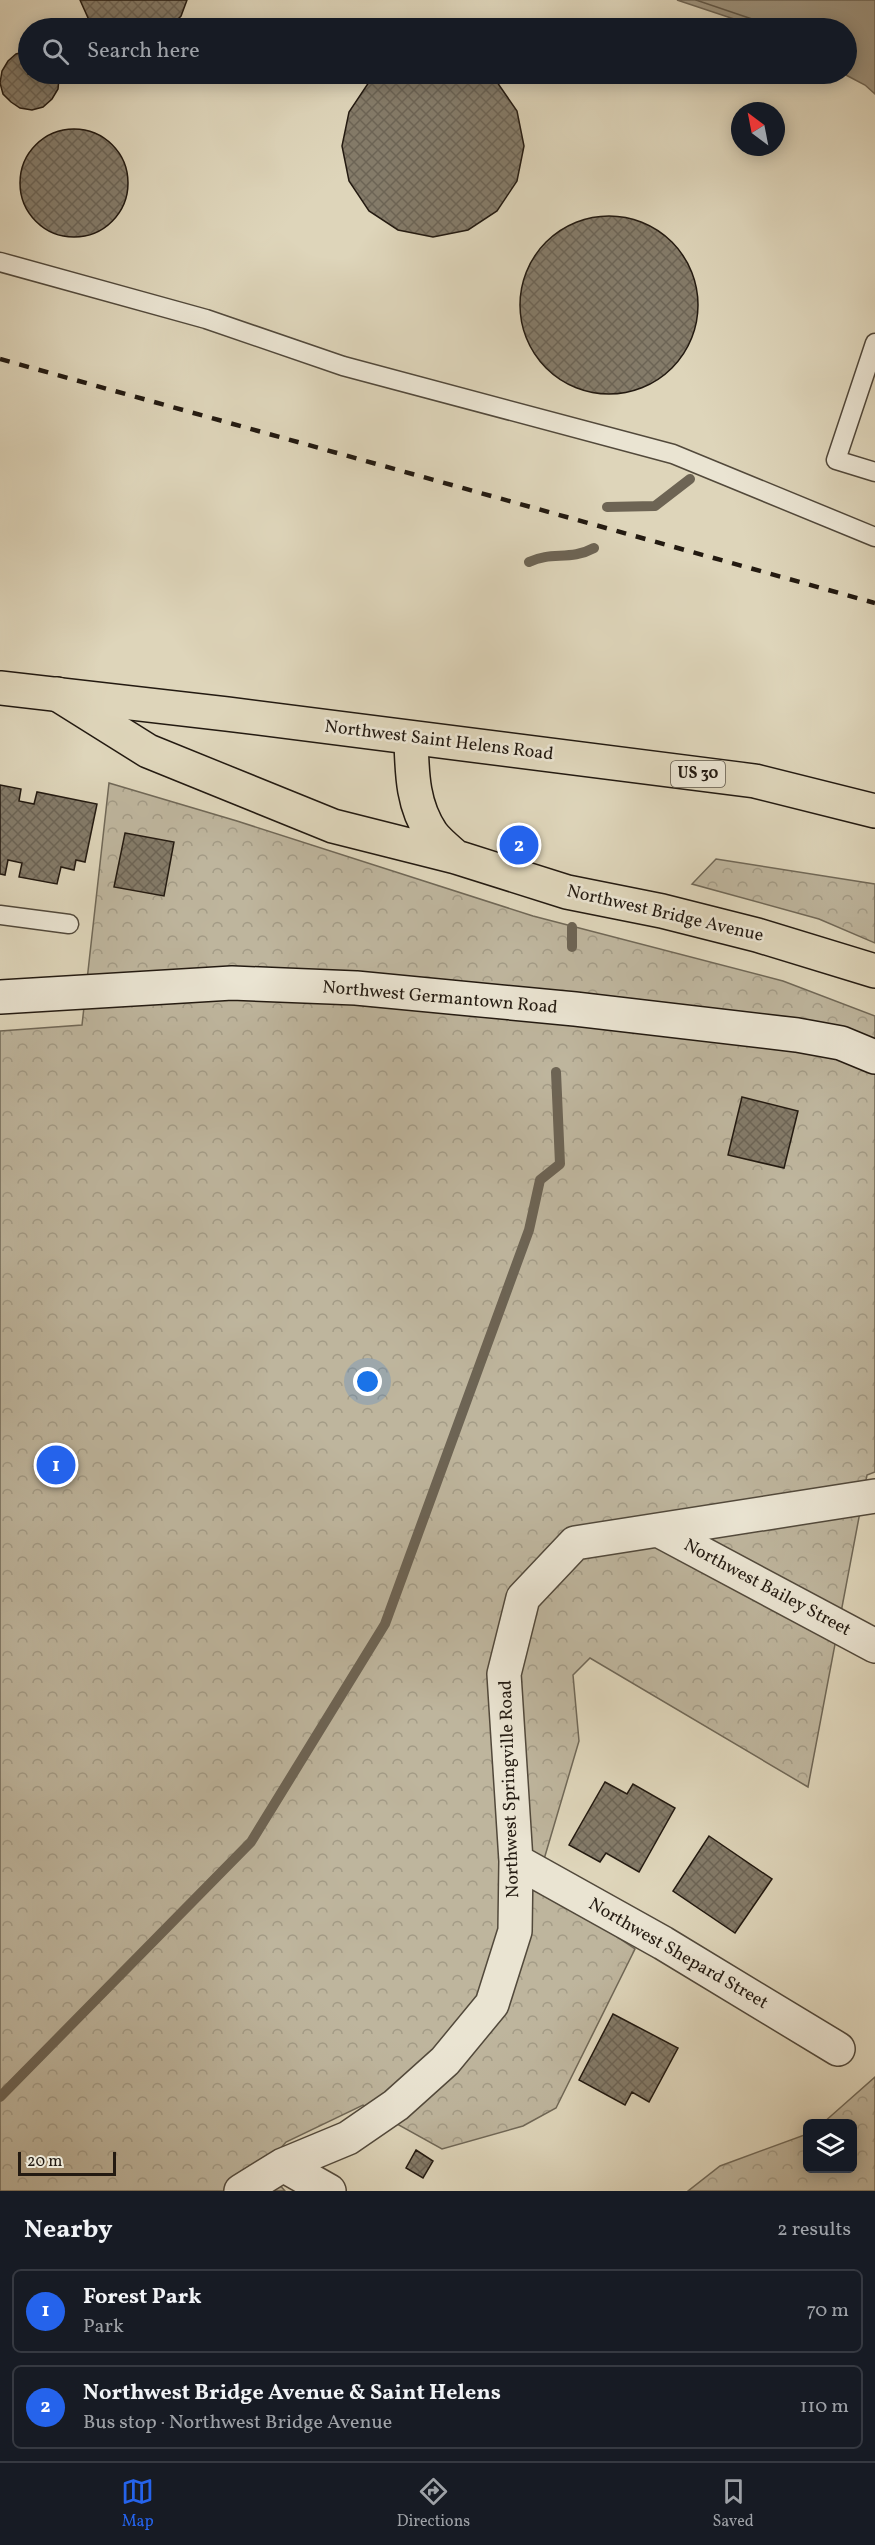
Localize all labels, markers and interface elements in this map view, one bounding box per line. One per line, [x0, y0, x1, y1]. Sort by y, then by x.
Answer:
search box [18, 18, 857, 84]
icon: search [39, 35, 72, 68]
text: Search here [87, 36, 200, 67]
north arrow [731, 102, 785, 156]
street label: Northwest Saint Helens Road [323, 715, 555, 767]
road number: US 30 [671, 761, 725, 787]
pin: 2 [500, 822, 538, 868]
street label: Northwest Bridge Avenue [564, 879, 766, 949]
street label: Northwest Germantown Road [321, 975, 559, 1021]
your location [353, 1367, 382, 1396]
pin: 1 [36, 1442, 76, 1488]
street label: Northwest Bailey Street [679, 1533, 855, 1643]
street label: Northwest Springville Road [494, 1679, 526, 1899]
street label: Northwest Shepard Street [584, 1892, 772, 2016]
map controls [803, 2119, 857, 2173]
button: layers [803, 2119, 857, 2173]
scale bar [18, 2149, 116, 2176]
text: 20 m [27, 2151, 62, 2173]
text: Nearby [24, 2212, 113, 2248]
text: 2 results [777, 2216, 851, 2244]
text: Forest Park [83, 2282, 202, 2313]
text: 1 [41, 2297, 50, 2325]
text: 70 m [806, 2297, 849, 2325]
text: Park [83, 2313, 124, 2341]
text: Northwest Bridge Avenue & Saint Helens [83, 2378, 501, 2409]
text: 2 [40, 2393, 51, 2421]
text: 110 m [800, 2393, 849, 2421]
text: Bus stop · Northwest Bridge Avenue [83, 2409, 392, 2437]
tab: Map [121, 2475, 154, 2533]
tab: Directions [397, 2475, 470, 2533]
tab: Saved [713, 2475, 754, 2533]

